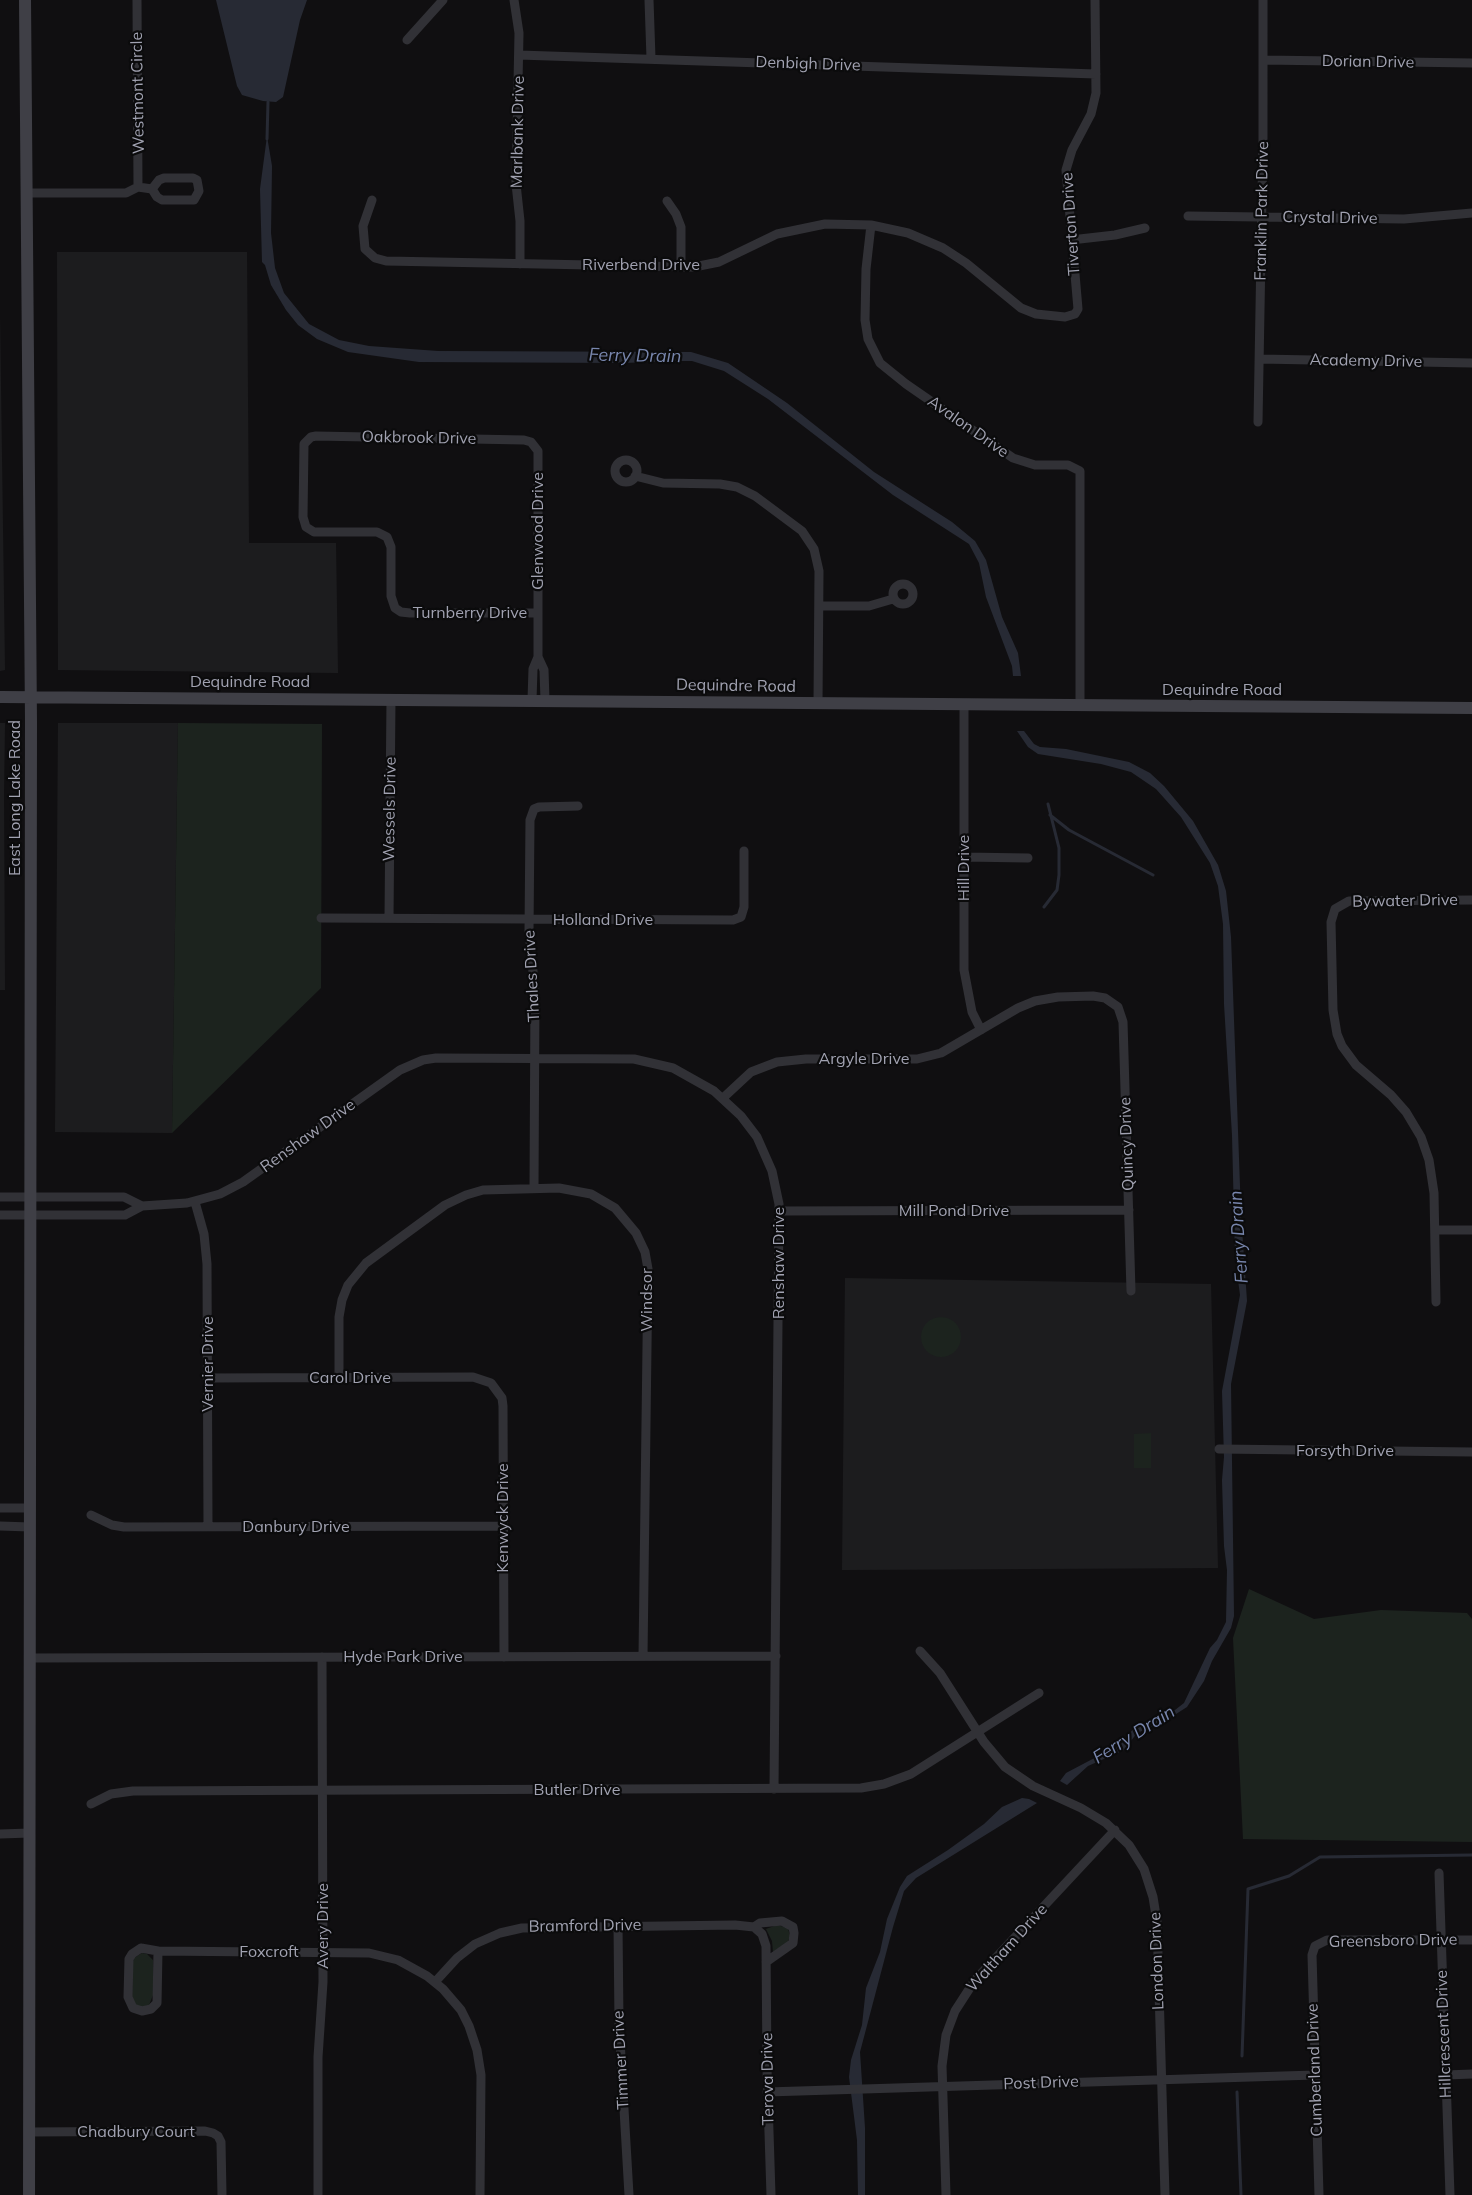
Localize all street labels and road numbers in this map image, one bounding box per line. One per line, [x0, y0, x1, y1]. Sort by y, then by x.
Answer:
street label: Westmont Circle [127, 32, 149, 154]
street label: Dorian Drive [1322, 52, 1414, 72]
street label: Denbigh Drive [755, 53, 861, 75]
street label: Marlbank Drive [507, 76, 529, 188]
street label: Franklin Park Drive [1251, 141, 1273, 281]
street label: Tiverton Drive [1058, 172, 1084, 276]
street label: Crystal Drive [1282, 208, 1378, 228]
street label: Riverbend Drive [582, 255, 700, 275]
street label: Academy Drive [1309, 350, 1423, 372]
street label: Avalon Drive [924, 392, 1012, 462]
street label: Oakbrook Drive [361, 427, 477, 449]
street label: Glenwood Drive [528, 472, 548, 590]
street label: Turnberry Drive [413, 603, 527, 623]
street label: Dequindre Road [190, 672, 310, 692]
street label: Dequindre Road [676, 675, 796, 697]
street label: Dequindre Road [1162, 680, 1282, 700]
street label: East Long Lake Road [5, 720, 25, 876]
street label: Wessels Drive [379, 756, 401, 862]
street label: Hill Drive [954, 835, 974, 901]
street label: Bywater Drive [1352, 890, 1458, 912]
street label: Holland Drive [553, 910, 653, 930]
street label: Thales Drive [520, 930, 544, 1022]
street label: Argyle Drive [819, 1049, 909, 1069]
street label: Renshaw Drive [257, 1095, 359, 1177]
street label: Quincy Drive [1116, 1097, 1138, 1191]
street label: Mill Pond Drive [899, 1201, 1009, 1221]
street label: Renshaw Drive [769, 1207, 789, 1319]
street label: Windsor [637, 1268, 657, 1332]
street label: Vernier Drive [198, 1316, 218, 1412]
street label: Carol Drive [309, 1368, 391, 1388]
street label: Forsyth Drive [1296, 1441, 1394, 1461]
street label: Kenwyck Drive [493, 1463, 513, 1573]
street label: Danbury Drive [242, 1517, 350, 1537]
street label: Hyde Park Drive [343, 1647, 463, 1667]
street label: Butler Drive [534, 1780, 620, 1800]
street label: Avery Drive [313, 1883, 333, 1969]
street label: Waltham Drive [962, 1900, 1052, 1996]
street label: London Drive [1146, 1912, 1168, 2010]
street label: Bramford Drive [528, 1915, 642, 1937]
street label: Greensboro Drive [1329, 1930, 1457, 1952]
street label: Foxcroft [239, 1942, 299, 1962]
street label: Hillcrescent Drive [1432, 1970, 1456, 2098]
street label: Cumberland Drive [1303, 2003, 1327, 2137]
street label: Timmer Drive [609, 2010, 633, 2110]
street label: Terova Drive [758, 2033, 778, 2125]
street label: Post Drive [1003, 2072, 1079, 2094]
street label: Chadbury Court [77, 2122, 195, 2142]

